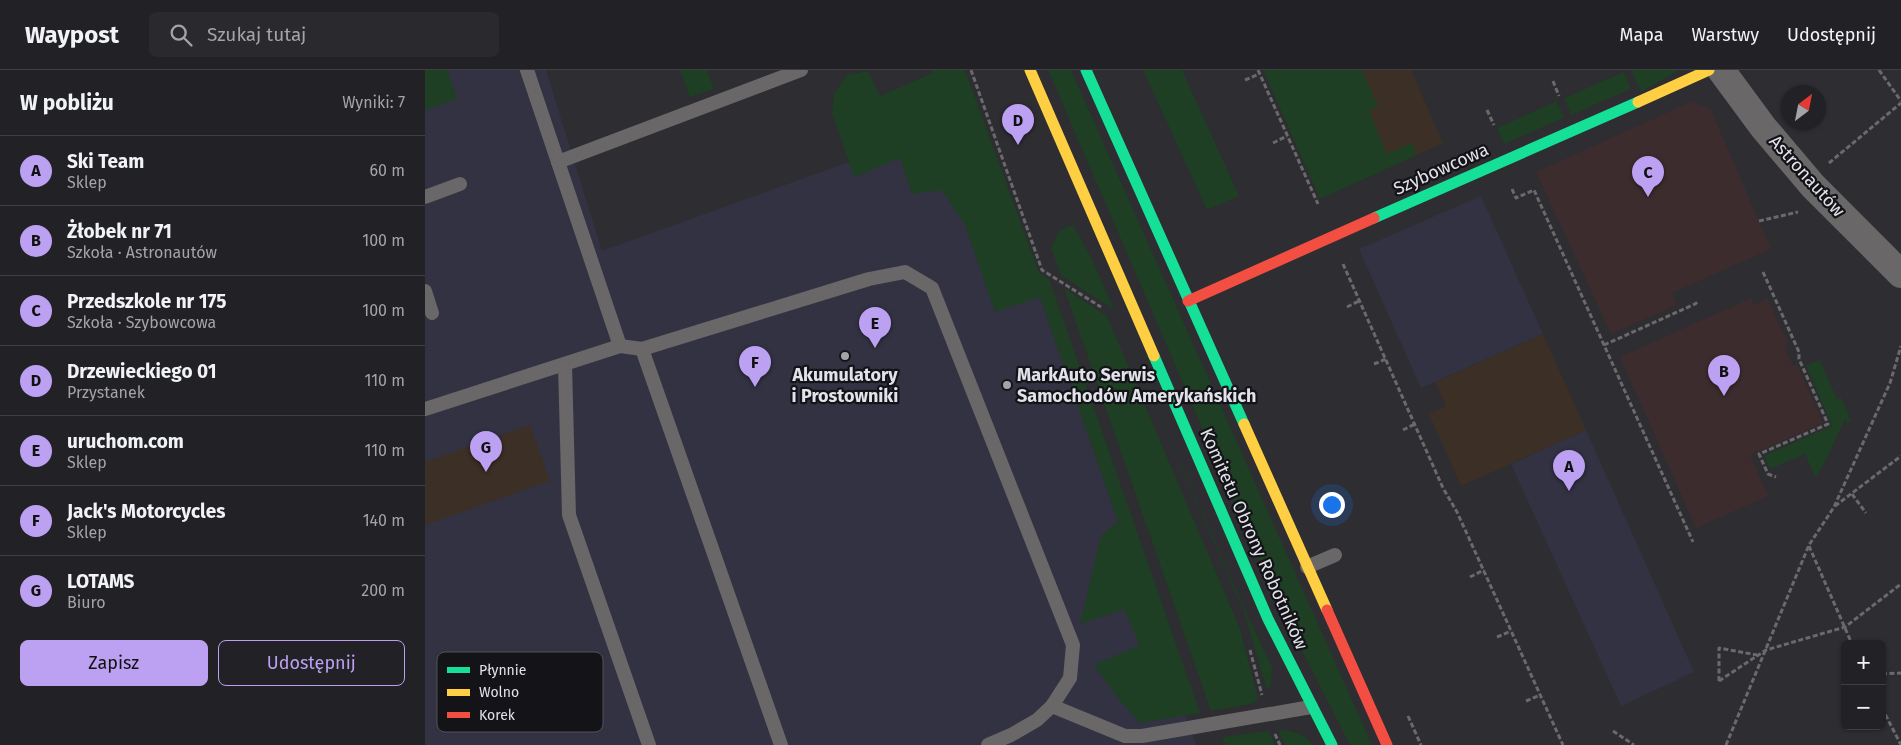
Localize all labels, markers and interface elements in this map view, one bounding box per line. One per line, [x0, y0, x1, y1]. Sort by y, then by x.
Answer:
search box [149, 12, 499, 57]
text: Waypost [25, 21, 119, 49]
icon: search [167, 21, 195, 49]
text: Szukaj tutaj [207, 23, 306, 46]
text: Mapa [1619, 24, 1664, 46]
text: Warstwy [1692, 24, 1759, 46]
text: Udostępnij [1787, 24, 1876, 46]
north arrow [1781, 85, 1826, 130]
text: W pobliżu [20, 90, 114, 116]
text: Wyniki: 7 [342, 93, 405, 112]
pin: D [1002, 104, 1034, 145]
street label: Astronautów [1764, 131, 1850, 222]
street label: Szybowcowa [1390, 138, 1492, 200]
text: Ski Team [67, 150, 144, 173]
pin: C [1632, 156, 1664, 197]
text: A [31, 161, 41, 180]
text: 60 m [370, 161, 405, 180]
text: Sklep [67, 173, 107, 192]
text: Żłobek nr 71 [67, 220, 172, 243]
text: B [31, 231, 41, 250]
text: 100 m [362, 231, 405, 250]
text: Szkoła · Astronautów [67, 243, 217, 262]
text: Przedszkole nr 175 [67, 290, 226, 313]
text: C [31, 301, 41, 320]
text: 100 m [362, 301, 405, 320]
pin: E [859, 307, 891, 348]
text: Szkoła · Szybowcowa [67, 313, 216, 332]
pin: F [739, 346, 771, 387]
marker: Akumulatory i Prostowniki [839, 350, 851, 362]
pin: B [1708, 355, 1740, 396]
text: Drzewieckiego 01 [67, 360, 217, 383]
place label: Akumulatory i Prostowniki [792, 364, 898, 407]
place label: MarkAuto Serwis Samochodów Amerykańskich [1017, 364, 1256, 407]
text: D [31, 371, 41, 390]
text: 110 m [364, 371, 405, 390]
marker: MarkAuto Serwis Samochodów Amerykańskich [1001, 379, 1013, 391]
text: Przystanek [67, 383, 145, 402]
street label: Komitetu Obrony Robotników [1195, 425, 1313, 653]
text: uruchom.com [67, 430, 184, 453]
pin: G [470, 431, 502, 472]
text: E [32, 441, 40, 460]
text: 110 m [364, 441, 405, 460]
pin: A [1553, 450, 1585, 491]
text: Sklep [67, 453, 107, 472]
your location [1319, 492, 1345, 518]
text: Jack's Motorcycles [67, 500, 225, 523]
text: F [32, 511, 40, 530]
text: 140 m [363, 511, 405, 530]
text: Sklep [67, 523, 107, 542]
text: LOTAMS [67, 570, 134, 593]
text: G [31, 581, 41, 600]
text: 200 m [361, 581, 405, 600]
text: Biuro [67, 593, 106, 612]
button: Zapisz [20, 640, 208, 686]
button: Udostępnij [218, 640, 405, 686]
map controls [1841, 640, 1886, 730]
button: + [1841, 640, 1886, 685]
legend [437, 652, 603, 732]
text: Płynnie [479, 662, 526, 679]
text: Wolno [479, 684, 519, 701]
button: − [1841, 685, 1886, 730]
text: Korek [479, 707, 516, 724]

